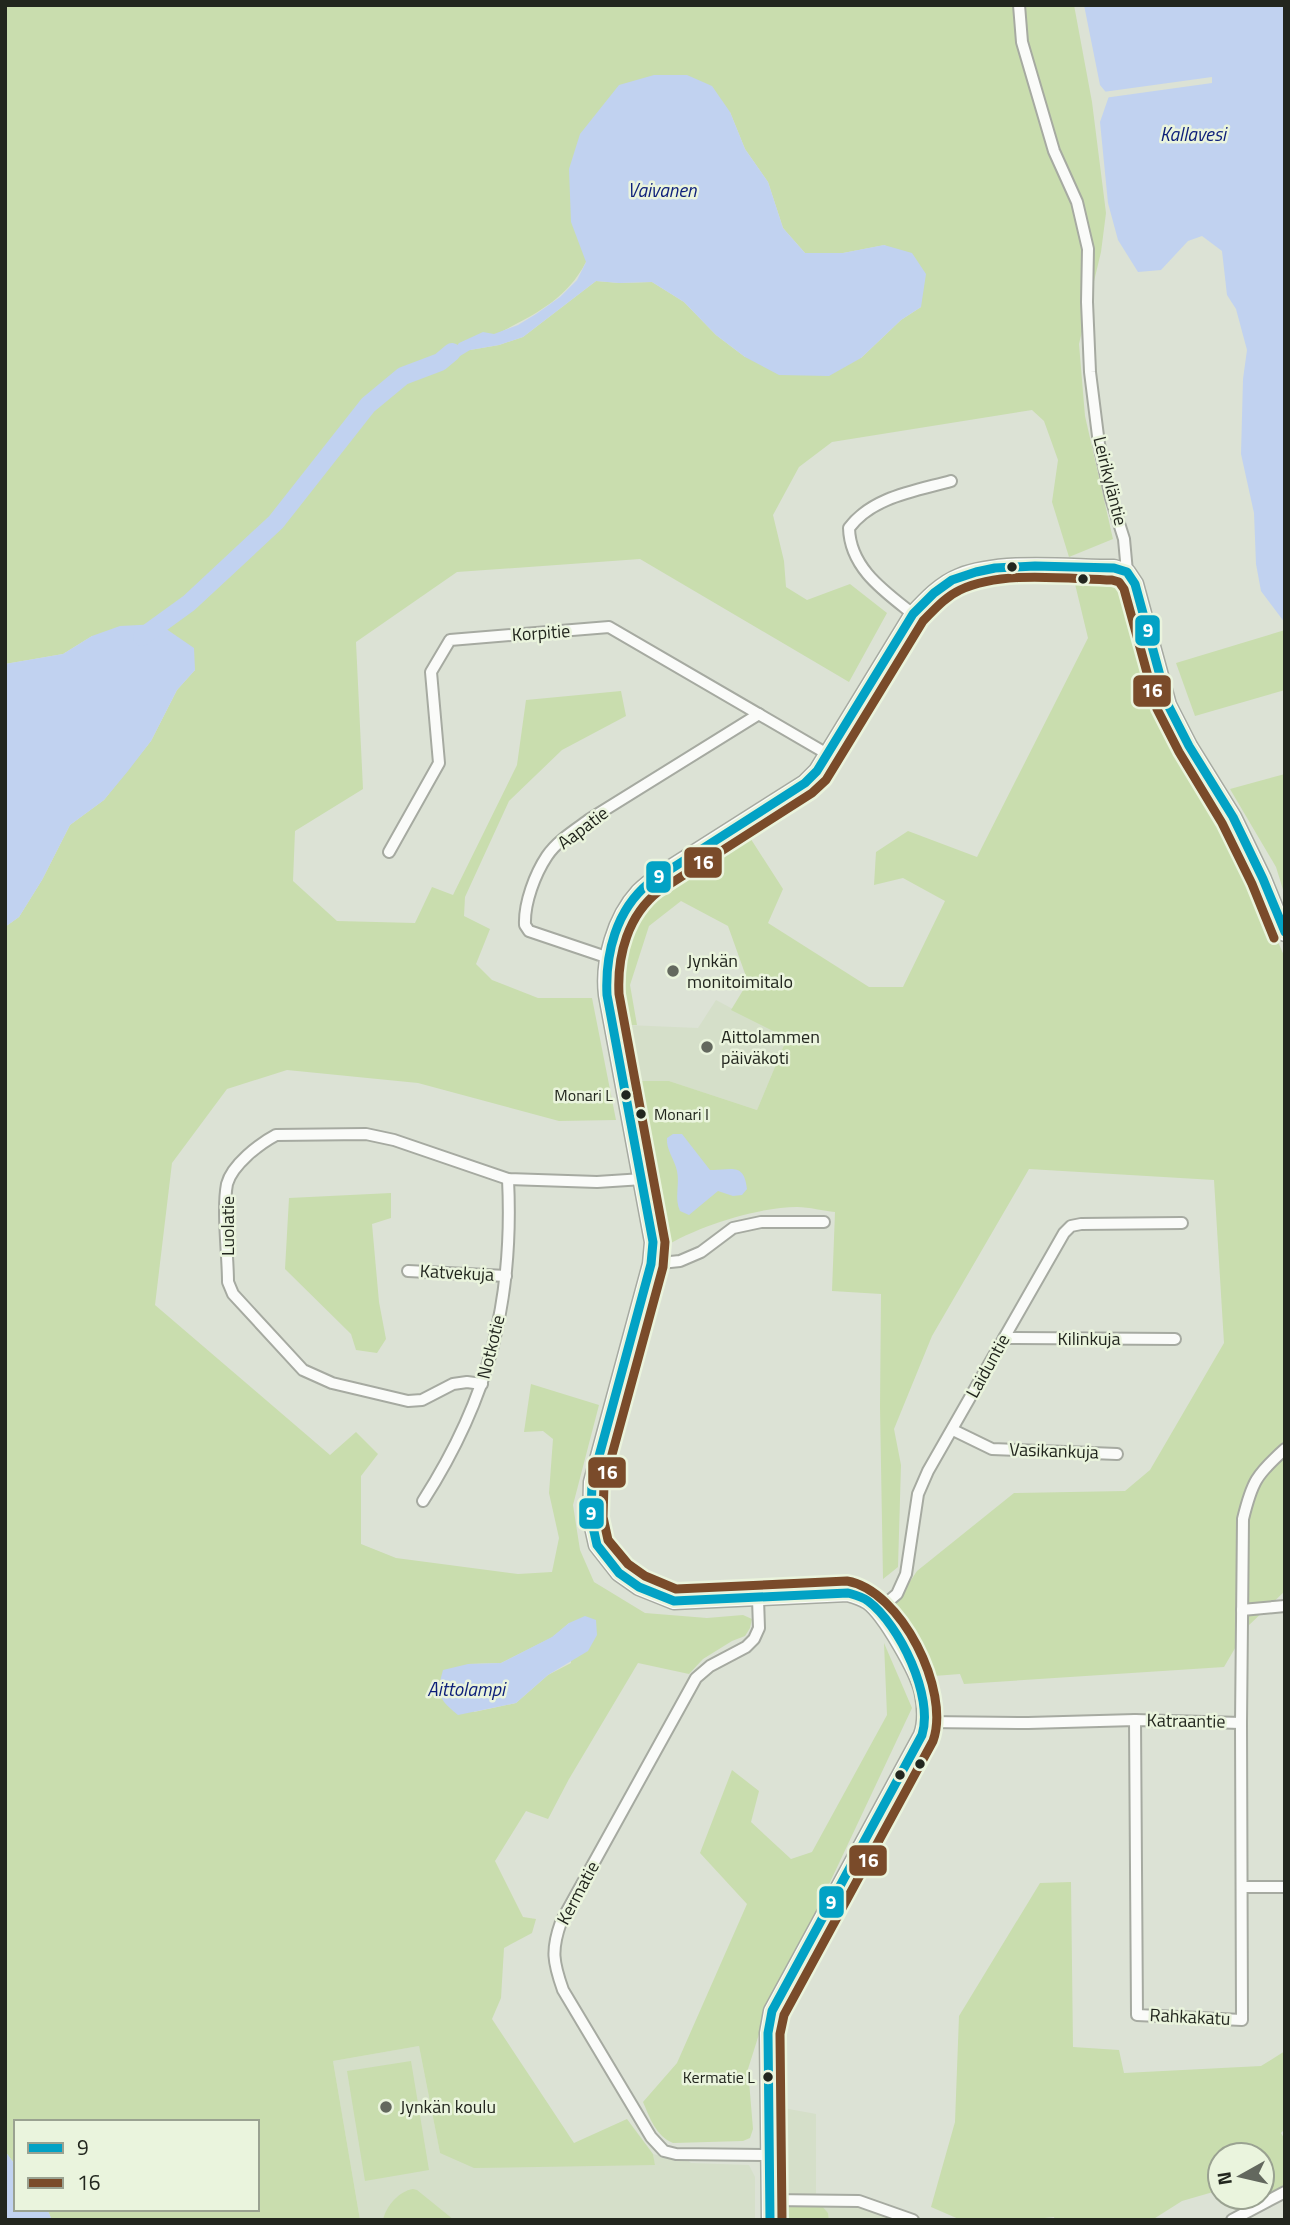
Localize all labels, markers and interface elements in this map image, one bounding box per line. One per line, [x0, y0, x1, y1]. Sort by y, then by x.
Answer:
water label: Kallavesi [1160, 119, 1228, 148]
water label: Vaivanen [628, 175, 697, 204]
street label: Leirikyläntie [1086, 433, 1135, 528]
unlabelled marker [1005, 560, 1019, 574]
unlabelled marker [1076, 572, 1090, 586]
line badge: 9 [1134, 614, 1161, 647]
text: 9 [1143, 615, 1153, 644]
street label: Korpitie [511, 617, 571, 648]
line badge: 16 [1132, 674, 1172, 708]
text: 16 [1141, 675, 1163, 704]
street label: Aapatie [552, 799, 614, 856]
line badge: 16 [683, 846, 723, 879]
text: 16 [692, 847, 714, 876]
line badge: 9 [645, 860, 672, 894]
text: 9 [654, 861, 664, 890]
place label: Jynkän monitoimitalo [687, 947, 793, 995]
marker: Jynkän monitoimitalo [665, 963, 681, 979]
place label: Aittolammen päiväkoti [721, 1023, 820, 1071]
marker: Aittolammen päiväkoti [699, 1039, 715, 1055]
place label: Monari L [554, 1083, 613, 1107]
marker: Monari L [619, 1088, 633, 1102]
place label: Monari I [654, 1102, 709, 1126]
marker: Monari I [634, 1107, 648, 1121]
street label: Luolatie [214, 1196, 241, 1256]
street label: Katvekuja [419, 1257, 495, 1288]
street label: Notkotie [470, 1312, 511, 1382]
street label: Kilinkuja [1057, 1325, 1121, 1352]
street label: Laiduntie [959, 1329, 1016, 1403]
street label: Vasikankuja [1009, 1435, 1099, 1466]
line badge: 16 [587, 1456, 627, 1489]
text: 16 [596, 1457, 618, 1486]
line badge: 9 [578, 1497, 605, 1530]
text: 9 [586, 1498, 596, 1527]
water label: Aittolampi [427, 1674, 507, 1703]
street label: Katraantie [1146, 1706, 1226, 1735]
unlabelled marker [913, 1757, 927, 1771]
unlabelled marker [893, 1768, 907, 1782]
line badge: 16 [848, 1844, 888, 1877]
text: 16 [857, 1845, 879, 1874]
street label: Kermatie [550, 1856, 606, 1929]
line badge: 9 [818, 1885, 845, 1919]
text: 9 [826, 1887, 836, 1916]
street label: Rahkakatu [1149, 2001, 1231, 2032]
place label: Kermatie L [683, 2065, 755, 2089]
marker: Kermatie L [761, 2070, 775, 2084]
place label: Jynkän koulu [400, 2093, 496, 2120]
marker: Jynkän koulu [378, 2099, 394, 2115]
legend [14, 2120, 259, 2211]
text: 9 [77, 2131, 89, 2163]
north arrow [1206, 2141, 1276, 2211]
text: 16 [77, 2166, 101, 2198]
text: N [1208, 2170, 1239, 2187]

